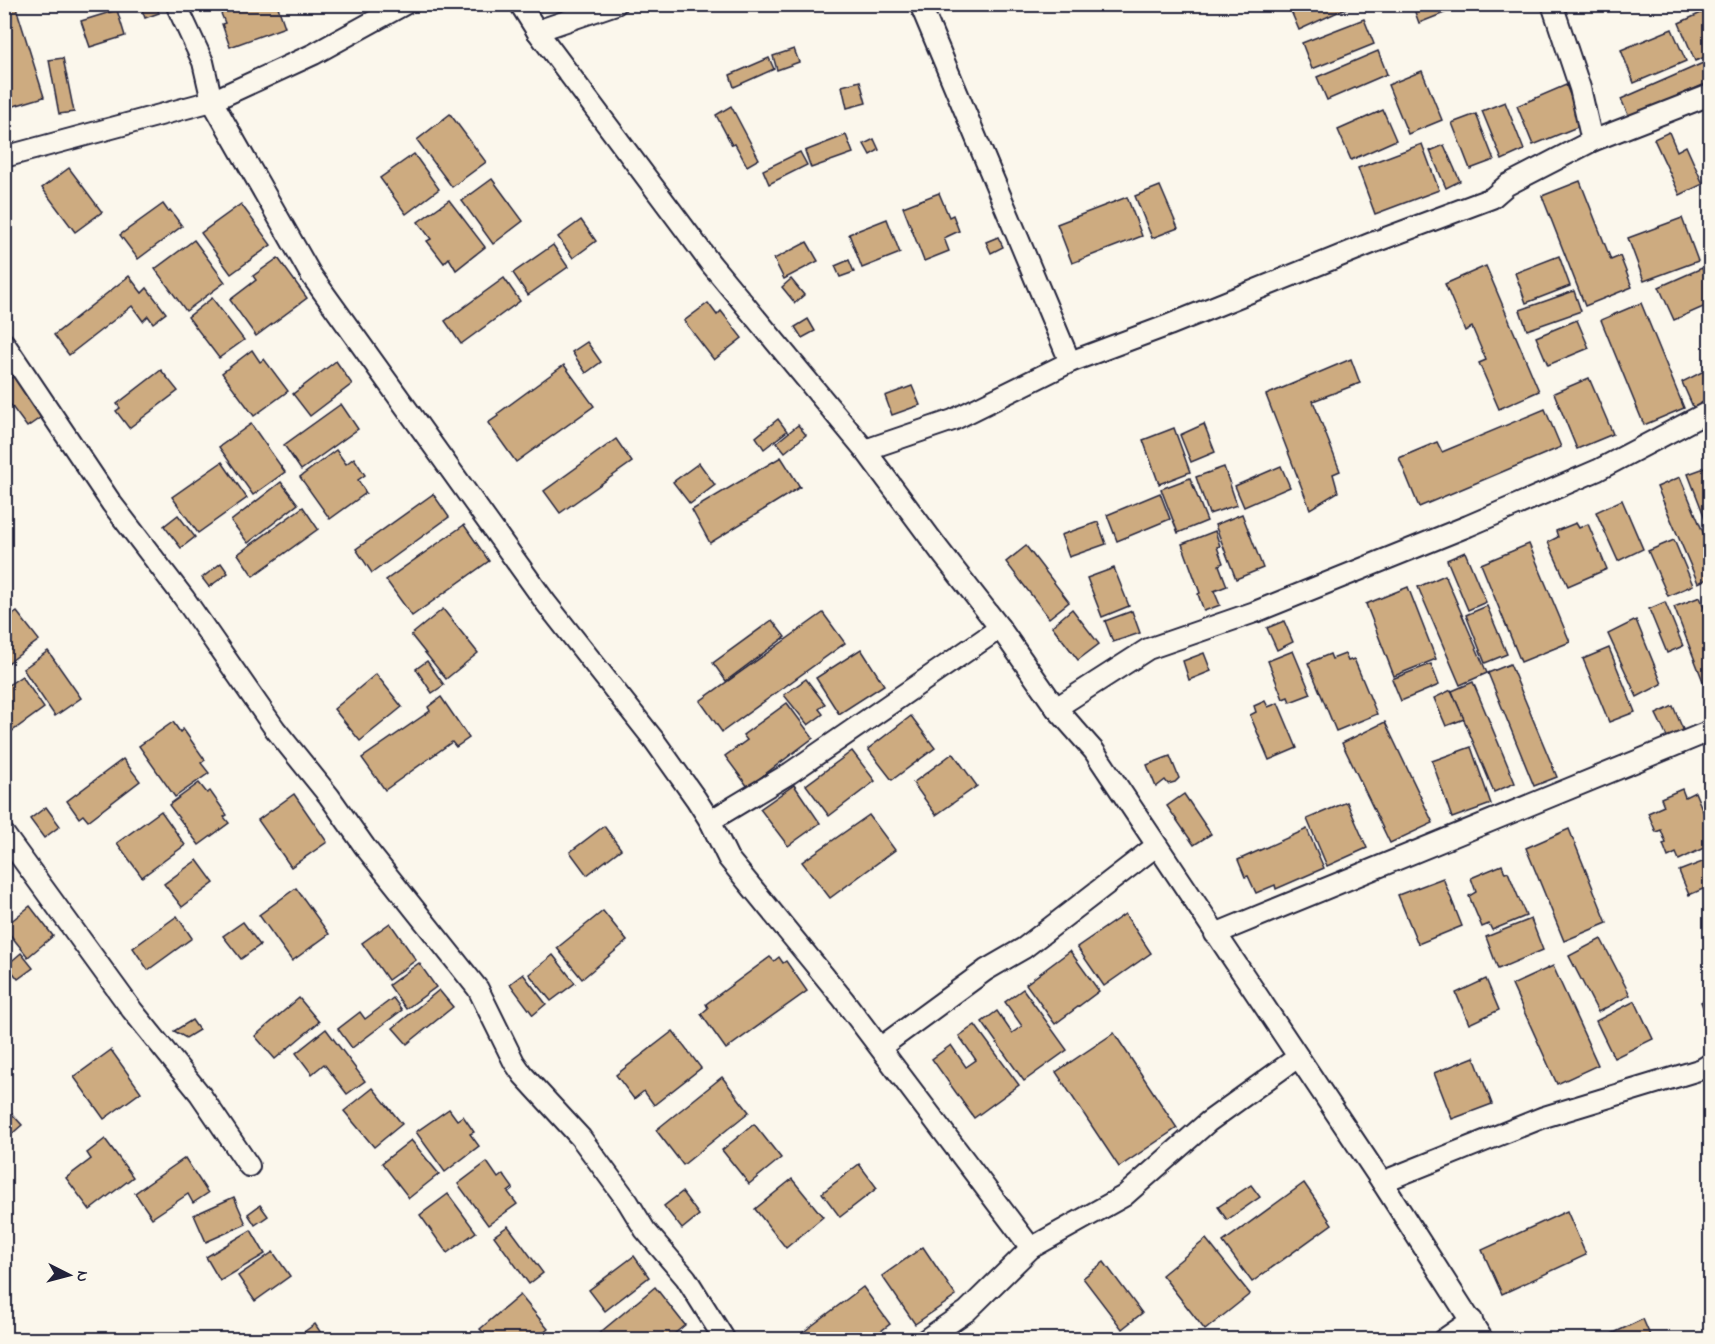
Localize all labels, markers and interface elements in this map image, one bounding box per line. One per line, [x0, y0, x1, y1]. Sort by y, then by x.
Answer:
north arrow [39, 1245, 99, 1305]
text: N [69, 1270, 94, 1283]

